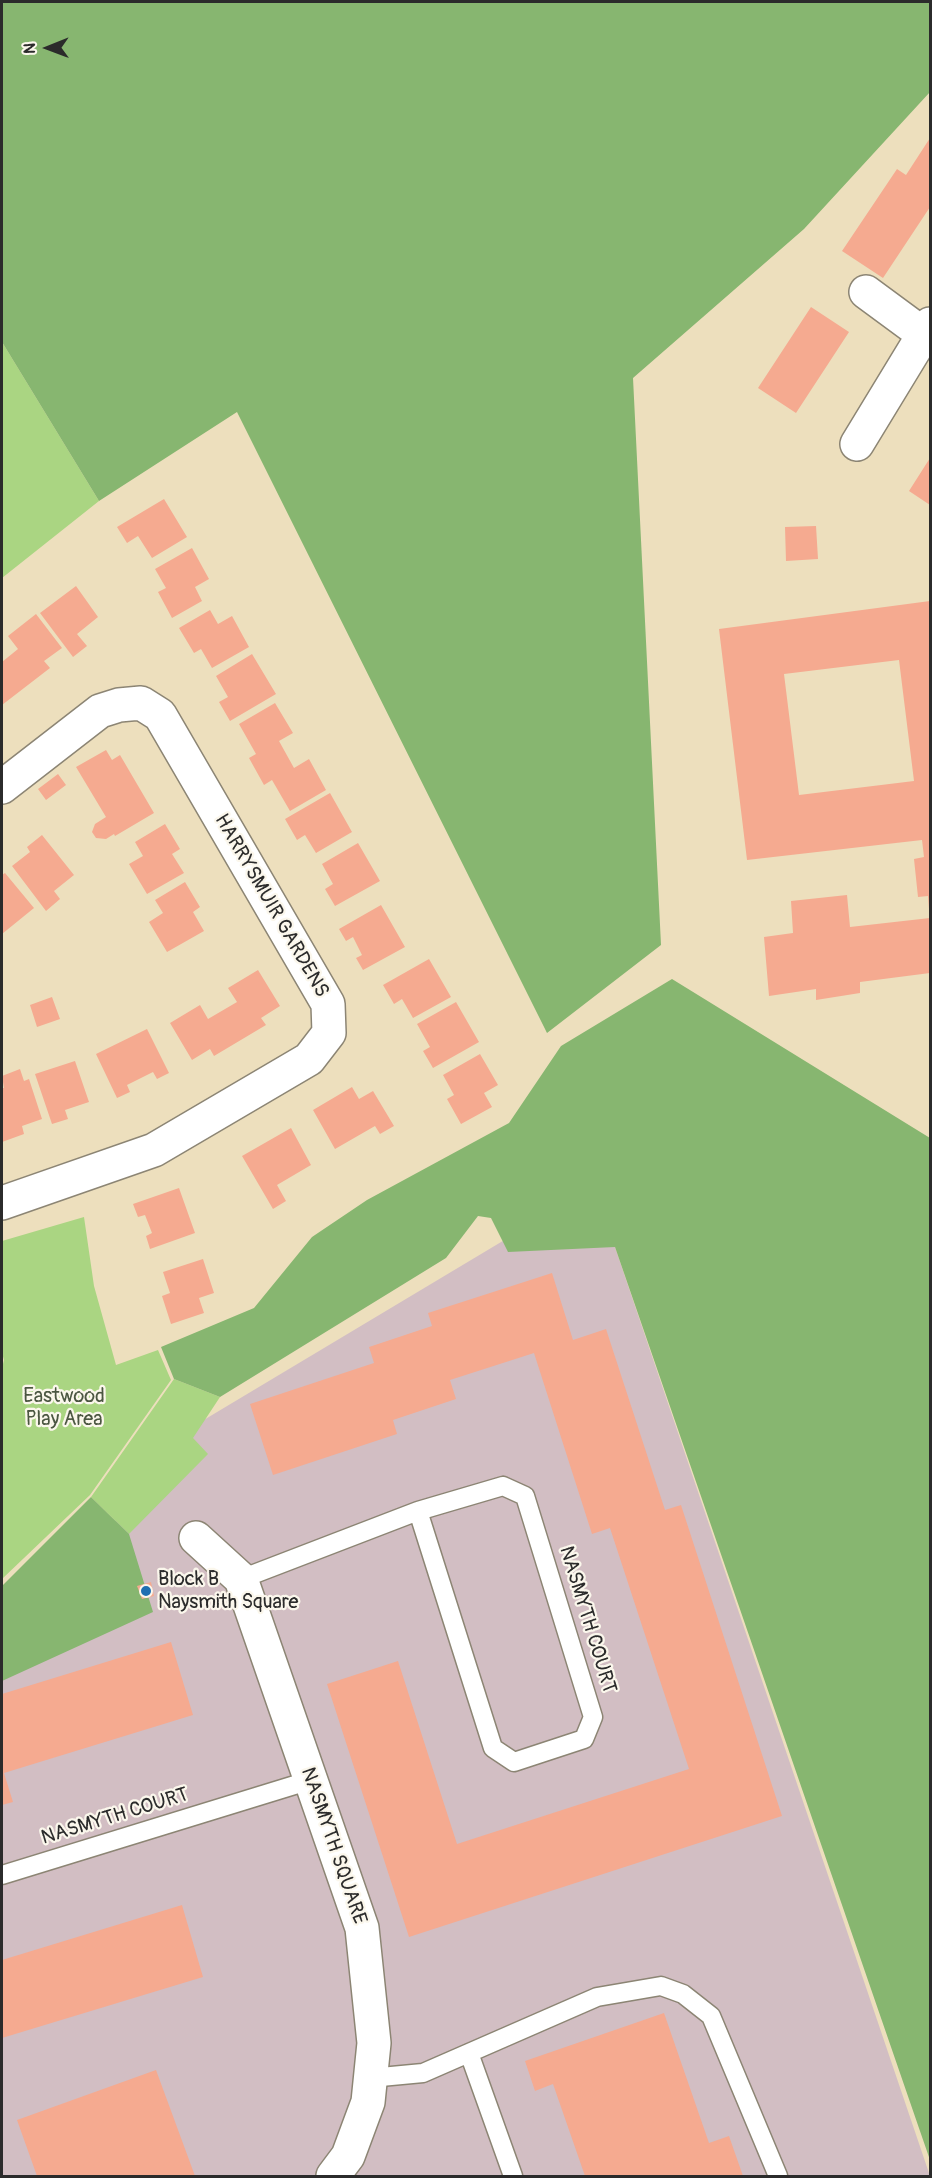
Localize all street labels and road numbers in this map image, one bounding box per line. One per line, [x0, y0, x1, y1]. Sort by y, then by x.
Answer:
street label: HARRYSMUIR GARDENS [209, 810, 333, 1002]
street label: NASMYTH COURT [553, 1544, 621, 1696]
street label: NASMYTH SQUARE [295, 1764, 371, 1928]
street label: NASMYTH COURT [39, 1783, 191, 1851]

